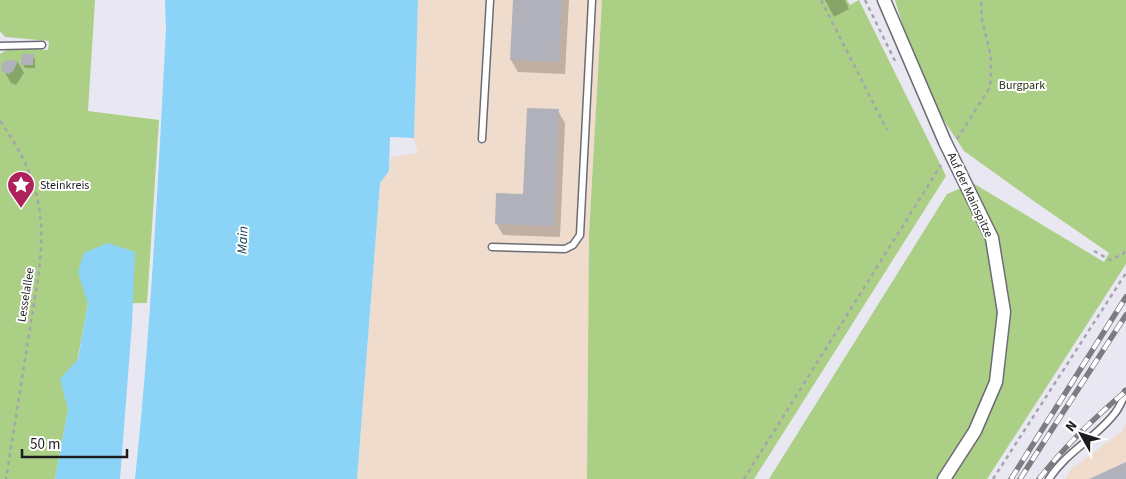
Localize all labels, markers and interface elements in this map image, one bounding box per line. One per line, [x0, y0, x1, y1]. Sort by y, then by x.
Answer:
park label: Burgpark [999, 77, 1045, 94]
street label: Auf der Mainspitze [943, 150, 997, 240]
place icon: Steinkreis [6, 170, 36, 209]
place label: Steinkreis [40, 177, 89, 194]
water label: Main [233, 226, 253, 254]
street label: Lesselallee [13, 267, 39, 323]
north arrow [1056, 409, 1106, 459]
text: N [1061, 417, 1082, 436]
scale bar [22, 426, 128, 458]
text: 50 m [30, 434, 60, 455]

